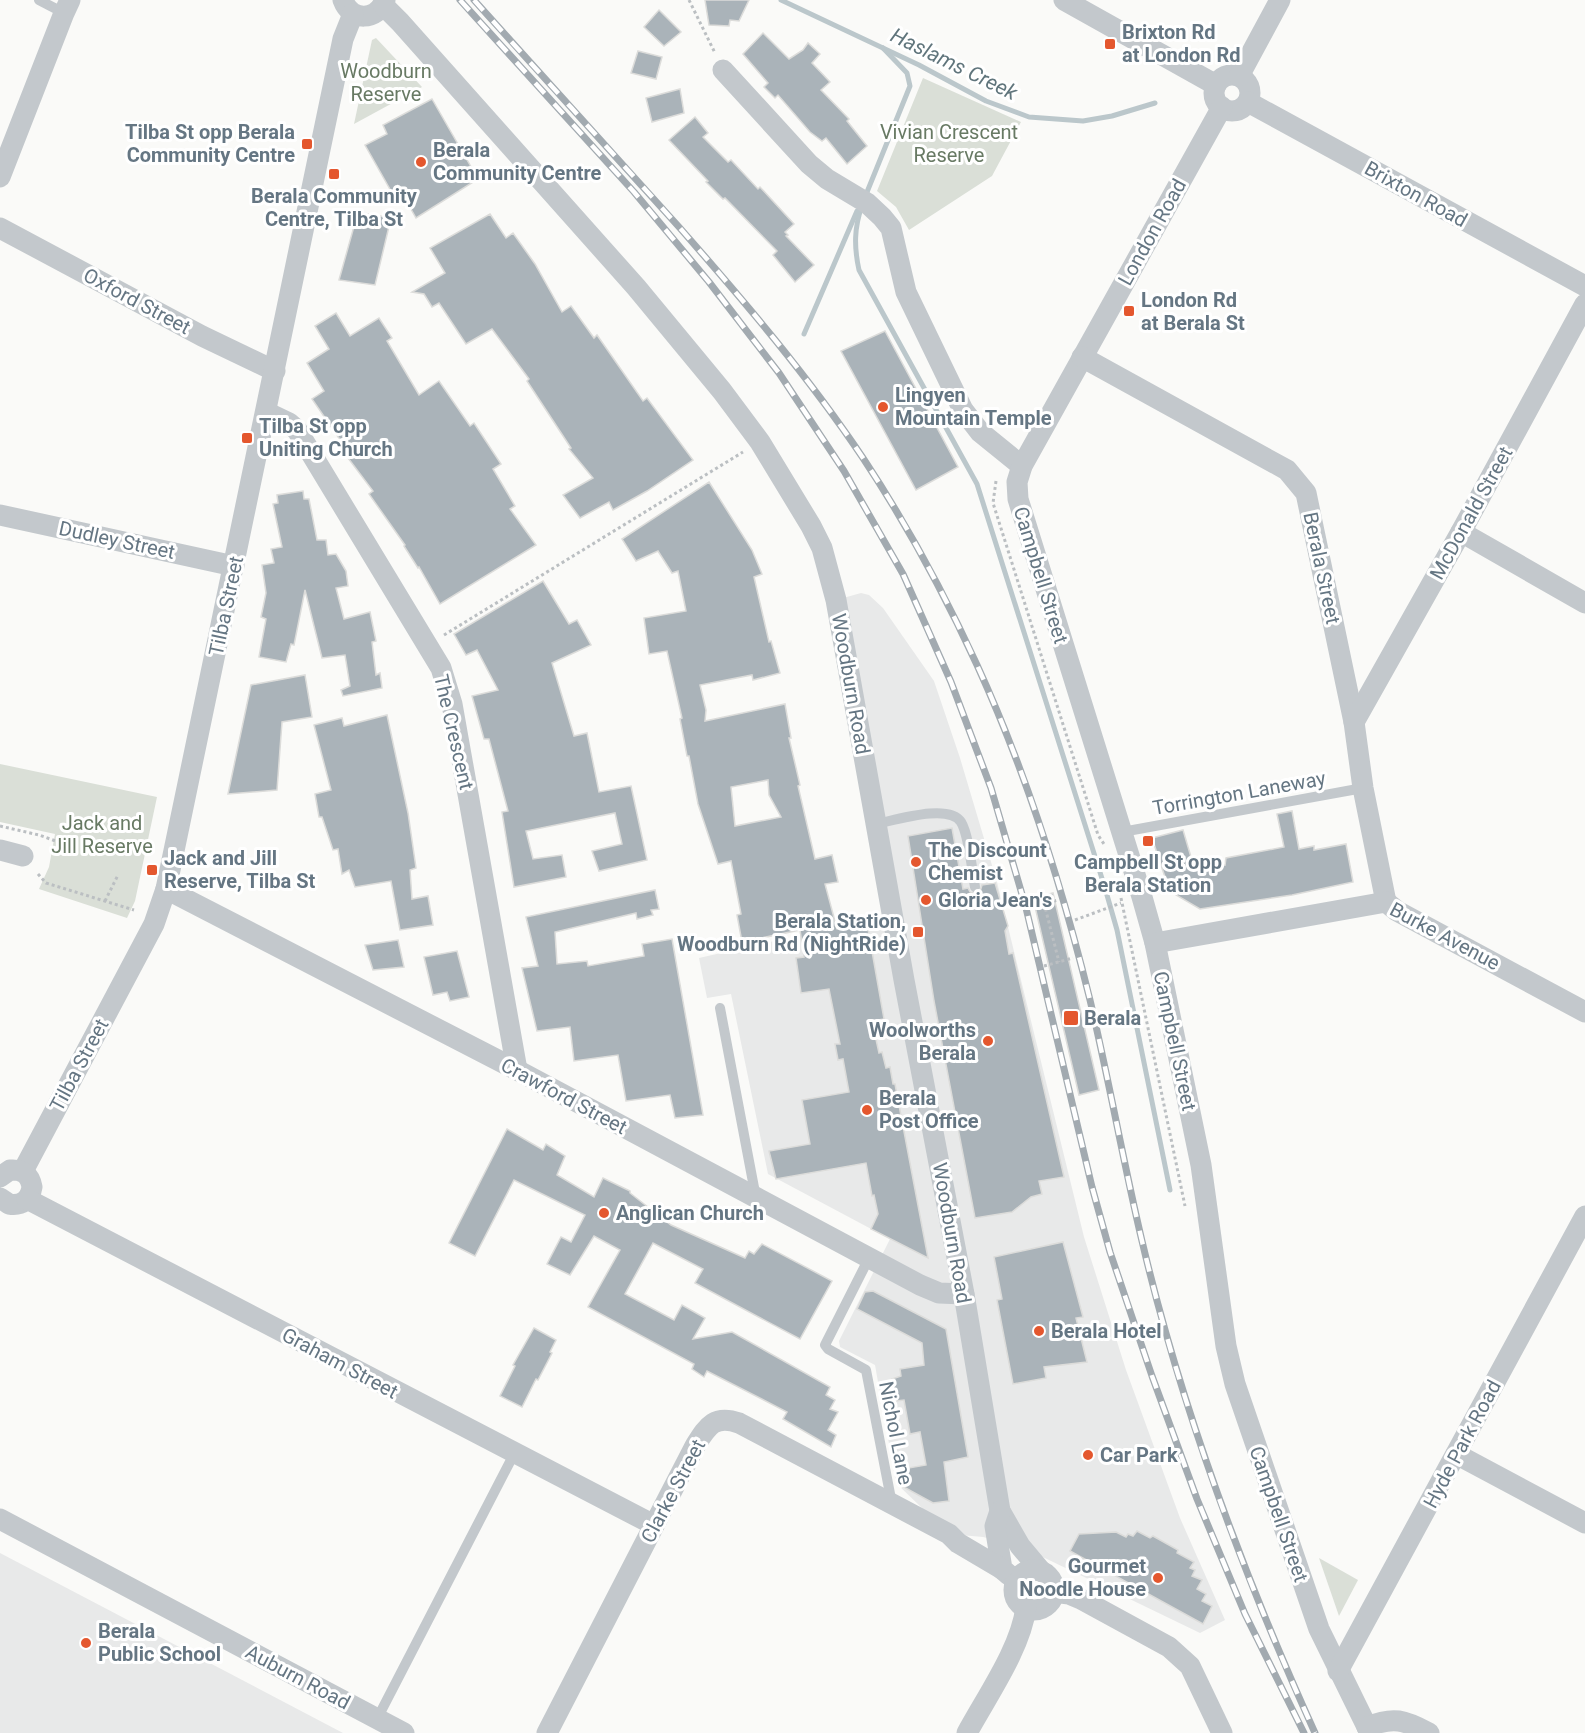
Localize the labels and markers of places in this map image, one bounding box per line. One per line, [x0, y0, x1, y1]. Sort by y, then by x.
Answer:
place label: Brixton Rd at London Rd [1122, 20, 1241, 67]
marker: Brixton Rd at London Rd [1103, 37, 1117, 51]
place label: Tilba St opp Berala Community Centre [125, 120, 295, 167]
marker: Tilba St opp Berala Community Centre [300, 137, 314, 151]
place label: Berala Community Centre [433, 138, 602, 185]
marker: Berala Community Centre [414, 155, 428, 169]
marker: Berala Community Centre, Tilba St [327, 167, 341, 181]
place label: Berala Community Centre, Tilba St [251, 184, 418, 231]
place label: London Rd at Berala St [1141, 288, 1245, 335]
marker: London Rd at Berala St [1122, 304, 1136, 318]
place label: Lingyen Mountain Temple [895, 383, 1052, 430]
marker: Lingyen Mountain Temple [876, 400, 890, 414]
place label: Tilba St opp Uniting Church [259, 414, 393, 461]
marker: Tilba St opp Uniting Church [240, 431, 254, 445]
marker: Campbell St opp Berala Station [1141, 834, 1155, 848]
place label: The Discount Chemist [928, 838, 1047, 885]
place label: Jack and Jill Reserve, Tilba St [164, 846, 316, 893]
place label: Campbell St opp Berala Station [1074, 850, 1222, 897]
marker: The Discount Chemist [909, 855, 923, 869]
marker: Jack and Jill Reserve, Tilba St [145, 863, 159, 877]
place label: Gloria Jean's [938, 888, 1052, 912]
marker: Gloria Jean's [919, 893, 933, 907]
place label: Berala Station, Woodburn Rd (NightRide) [677, 909, 906, 956]
marker: Berala Station, Woodburn Rd (NightRide) [911, 925, 925, 939]
place label: Berala [1084, 1006, 1142, 1030]
marker: Berala [1062, 1009, 1080, 1027]
place label: Woolworths Berala [869, 1018, 976, 1065]
marker: Woolworths Berala [981, 1034, 995, 1048]
place label: Berala Post Office [879, 1086, 979, 1133]
marker: Berala Post Office [860, 1103, 874, 1117]
place label: Anglican Church [616, 1201, 764, 1225]
marker: Anglican Church [597, 1206, 611, 1220]
place label: Berala Hotel [1051, 1319, 1162, 1343]
marker: Berala Hotel [1032, 1324, 1046, 1338]
place label: Car Park [1100, 1443, 1178, 1467]
marker: Car Park [1081, 1448, 1095, 1462]
place label: Gourmet Noodle House [1019, 1554, 1146, 1601]
marker: Gourmet Noodle House [1151, 1571, 1165, 1585]
place label: Berala Public School [98, 1619, 221, 1666]
marker: Berala Public School [79, 1636, 93, 1650]

